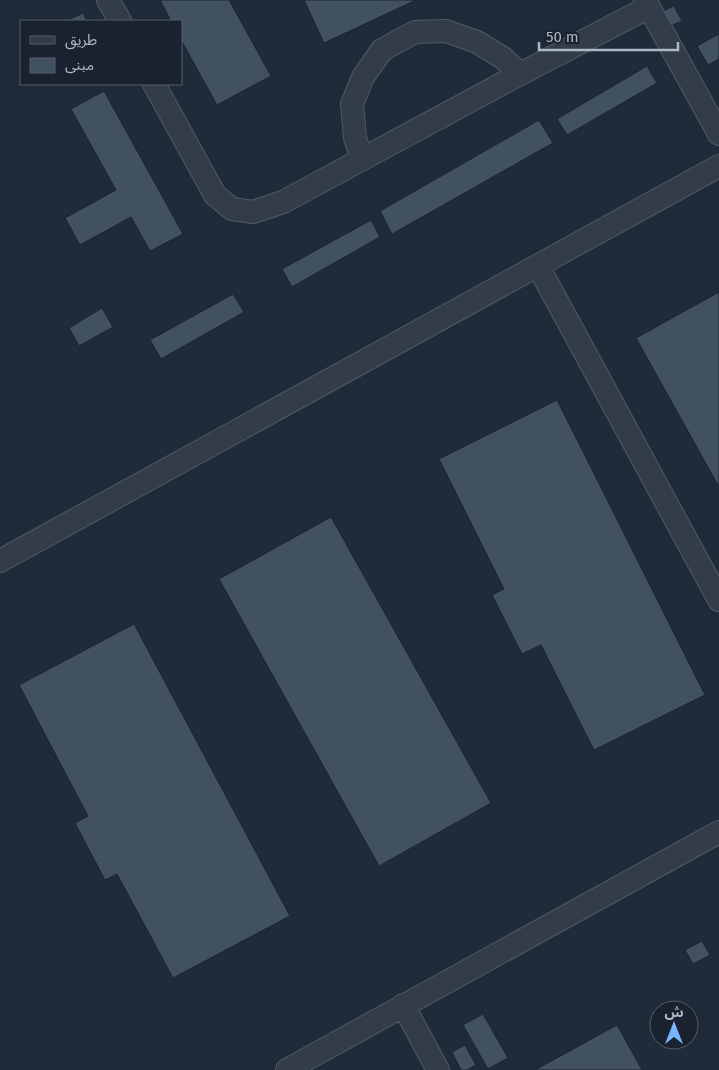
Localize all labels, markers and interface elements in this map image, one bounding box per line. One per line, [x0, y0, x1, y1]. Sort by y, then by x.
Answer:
legend [20, 20, 182, 85]
scale bar [539, 20, 678, 52]
text: 50 m [546, 28, 579, 46]
text: طريق [65, 31, 97, 50]
text: مبنى [65, 56, 94, 74]
north arrow [649, 1000, 699, 1050]
text: ش [664, 1004, 684, 1021]

